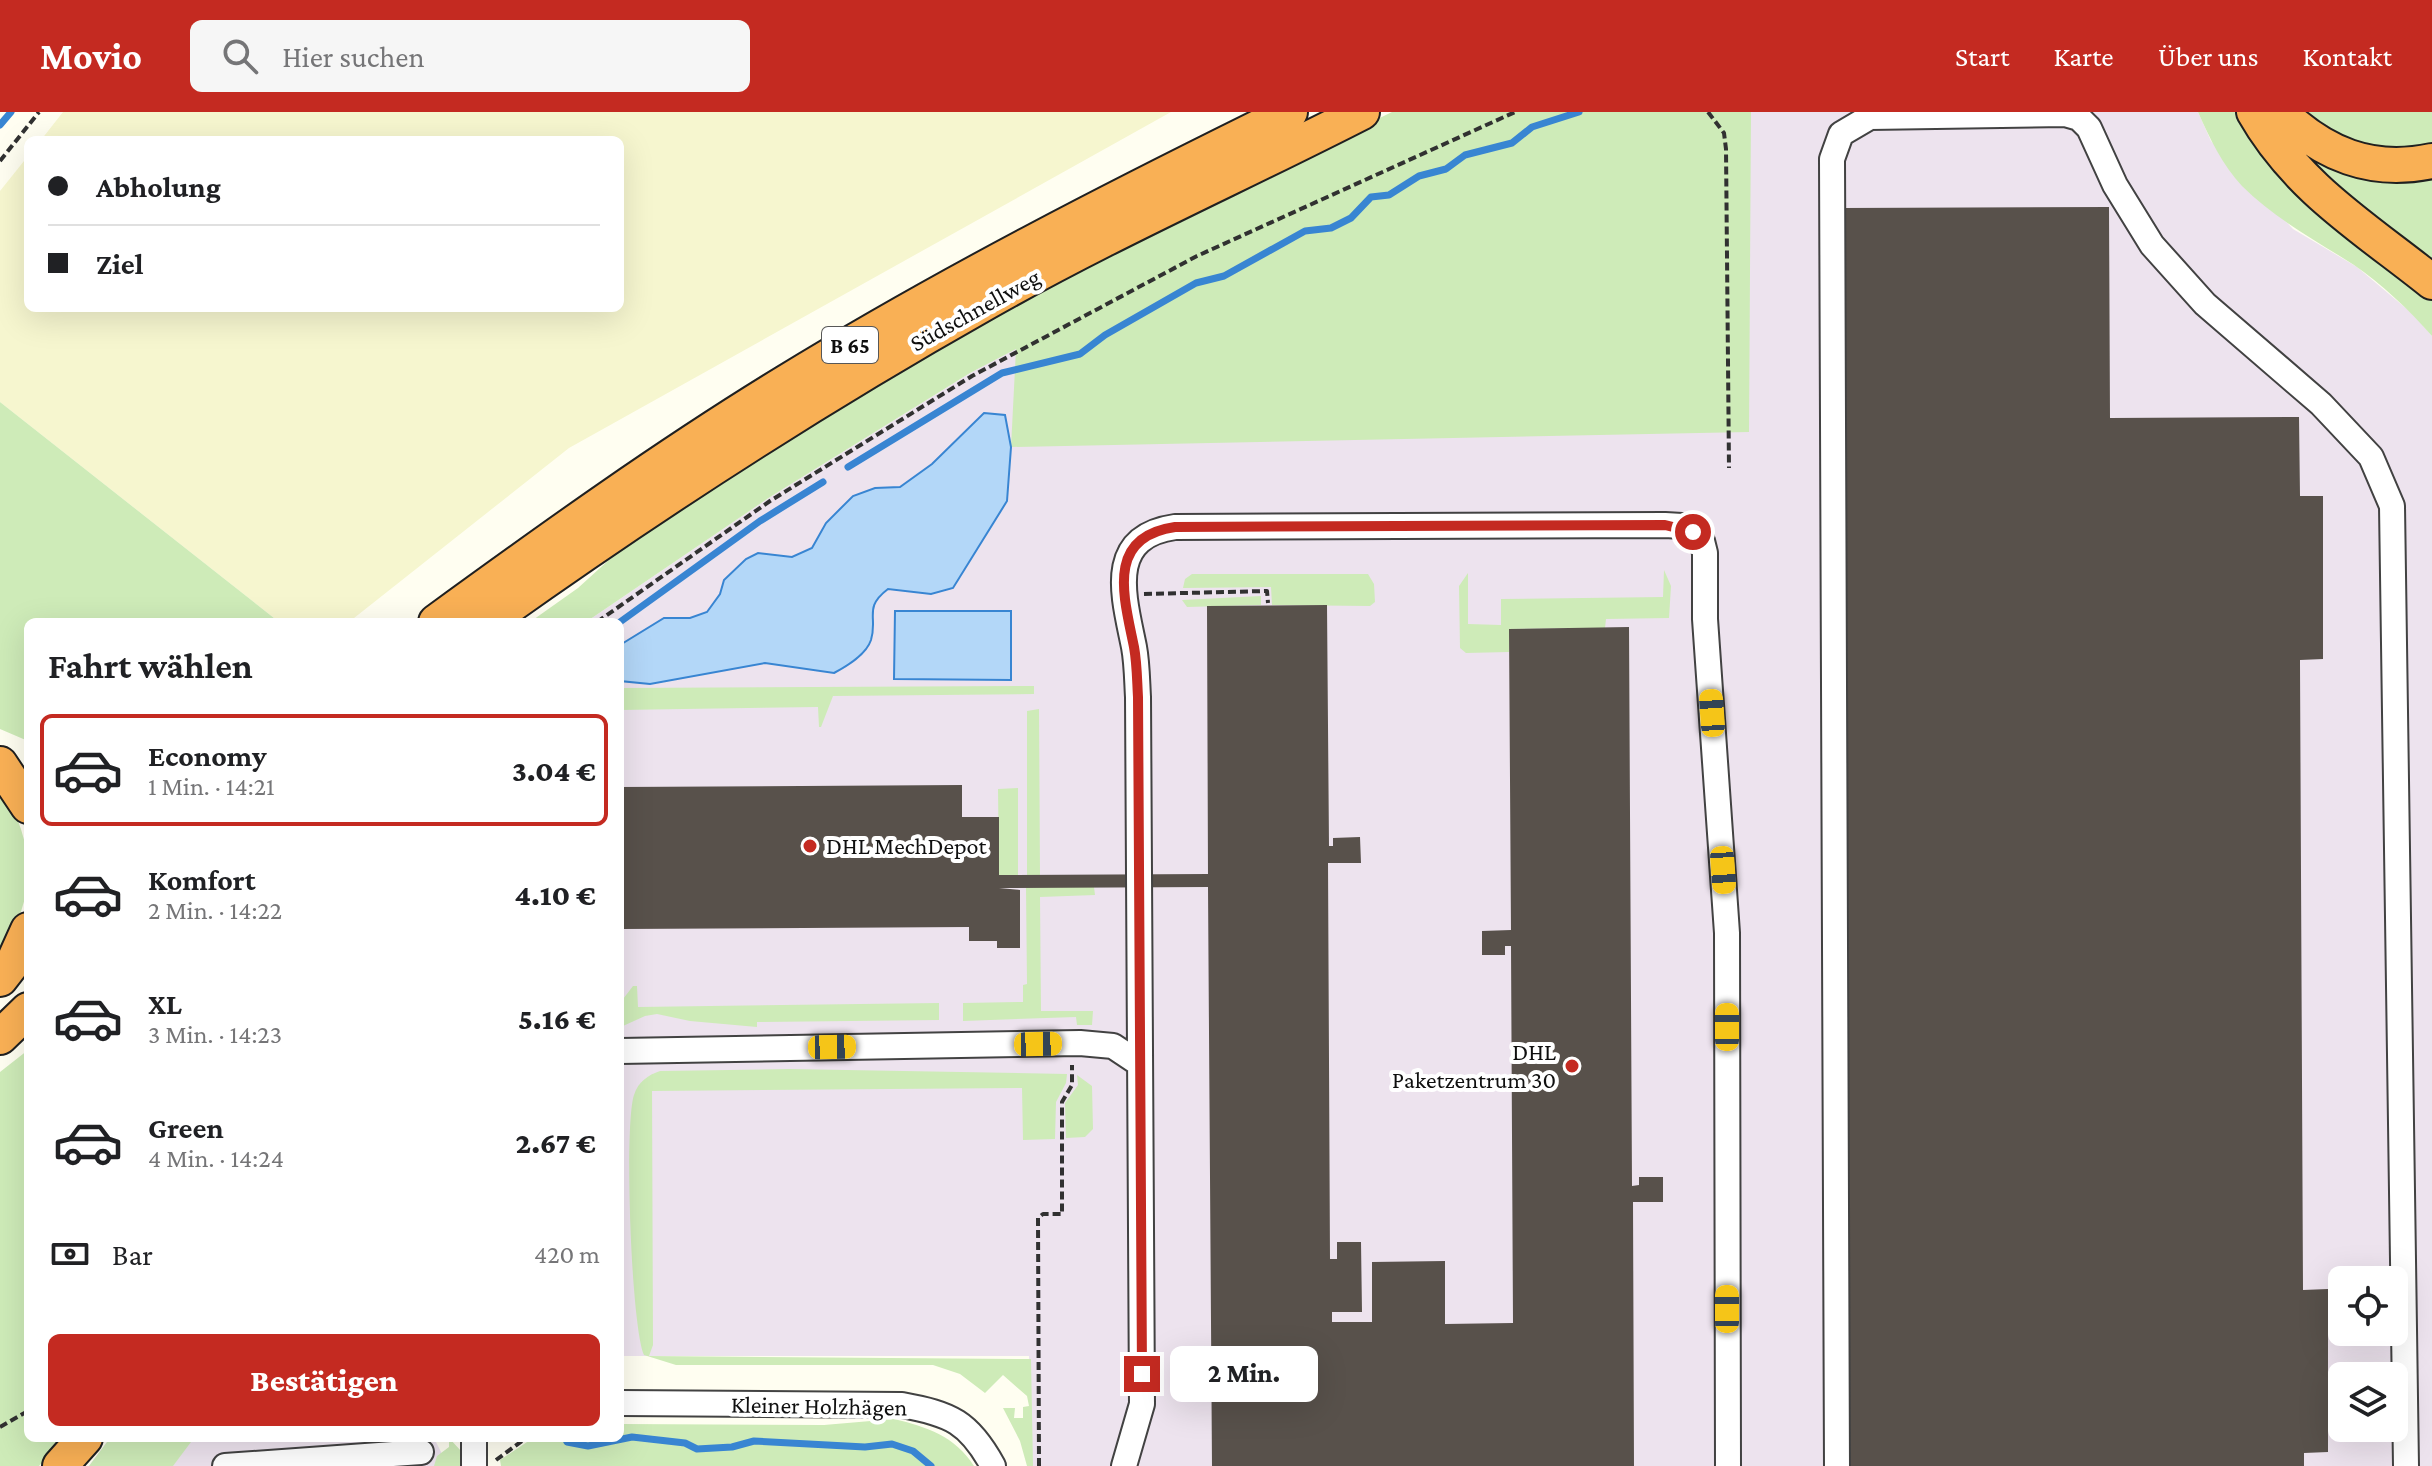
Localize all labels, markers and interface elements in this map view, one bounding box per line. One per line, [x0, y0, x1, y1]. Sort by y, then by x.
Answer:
search box [190, 20, 750, 92]
icon: search [218, 34, 262, 78]
text: Movio [40, 35, 142, 77]
text: Hier suchen [282, 40, 425, 73]
text: Start [1955, 41, 2010, 72]
text: Karte [2054, 41, 2114, 72]
text: Über uns [2158, 41, 2259, 72]
text: Kontakt [2303, 41, 2392, 72]
text: Abholung [96, 170, 221, 203]
text: Ziel [96, 247, 144, 280]
street label: Südschnellweg [905, 263, 1045, 356]
road number: B 65 [822, 327, 878, 363]
route start [1675, 514, 1711, 550]
text: Fahrt wählen [48, 646, 253, 686]
car [1698, 688, 1726, 738]
icon: car [52, 734, 124, 806]
text: Economy [148, 739, 267, 772]
text: 3.04 € [512, 754, 596, 787]
text: 1 Min. · 14:21 [148, 772, 275, 801]
place label: DHL MechDepot [826, 832, 987, 859]
marker: DHL MechDepot [801, 837, 819, 855]
car [1709, 845, 1737, 895]
icon: car [52, 858, 124, 930]
text: Komfort [148, 863, 256, 896]
text: 4.10 € [514, 878, 596, 911]
text: 2 Min. · 14:22 [148, 896, 282, 925]
icon: car [52, 982, 124, 1054]
text: XL [148, 987, 182, 1020]
text: 5.16 € [518, 1002, 596, 1035]
car [1715, 1003, 1739, 1051]
text: 3 Min. · 14:23 [148, 1020, 282, 1049]
car [1014, 1032, 1062, 1056]
car [808, 1035, 856, 1059]
place label: DHL Paketzentrum 30 [1392, 1038, 1556, 1093]
marker: DHL Paketzentrum 30 [1563, 1057, 1581, 1075]
icon: car [52, 1106, 124, 1178]
text: Green [148, 1111, 224, 1144]
text: 2.67 € [515, 1126, 596, 1159]
text: 4 Min. · 14:24 [148, 1144, 284, 1173]
icon: cash [48, 1232, 92, 1276]
text: Bar [112, 1238, 153, 1271]
text: 420 m [534, 1240, 600, 1269]
map controls [2328, 1266, 2408, 1442]
button: locate [2328, 1266, 2408, 1346]
car [1715, 1285, 1739, 1333]
button: Bestätigen [48, 1334, 600, 1426]
callout: 2 Min. [1170, 1346, 1318, 1402]
route end [1124, 1356, 1160, 1392]
text: 2 Min. [1208, 1359, 1280, 1388]
button: layers [2328, 1362, 2408, 1442]
street label: Kleiner Holzhägen [731, 1390, 908, 1421]

